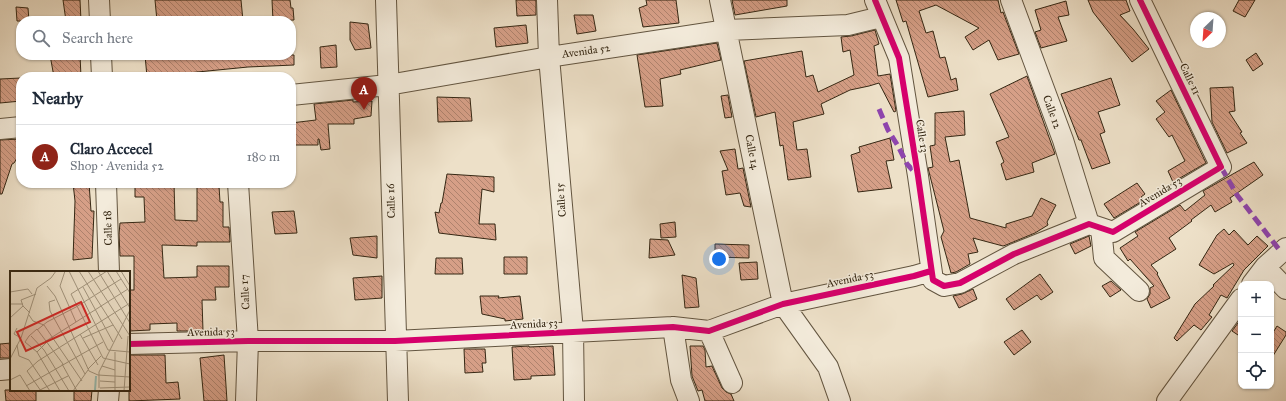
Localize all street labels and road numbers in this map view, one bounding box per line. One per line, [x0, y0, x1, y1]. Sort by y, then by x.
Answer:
street label: Avenida 52 [560, 41, 612, 61]
street label: Calle 11 [1177, 61, 1203, 97]
street label: Calle 12 [1040, 93, 1064, 131]
street label: Calle 13 [913, 118, 931, 154]
street label: Calle 14 [742, 133, 762, 172]
street label: Avenida 53 [1135, 174, 1184, 210]
street label: Calle 15 [553, 182, 569, 218]
street label: Calle 16 [384, 183, 398, 219]
street label: Calle 18 [101, 210, 115, 246]
street label: Avenida 53 [824, 268, 875, 291]
street label: Calle 17 [238, 274, 252, 310]
street label: Avenida 53 [509, 316, 558, 332]
street label: Avenida 53 [186, 325, 235, 339]

